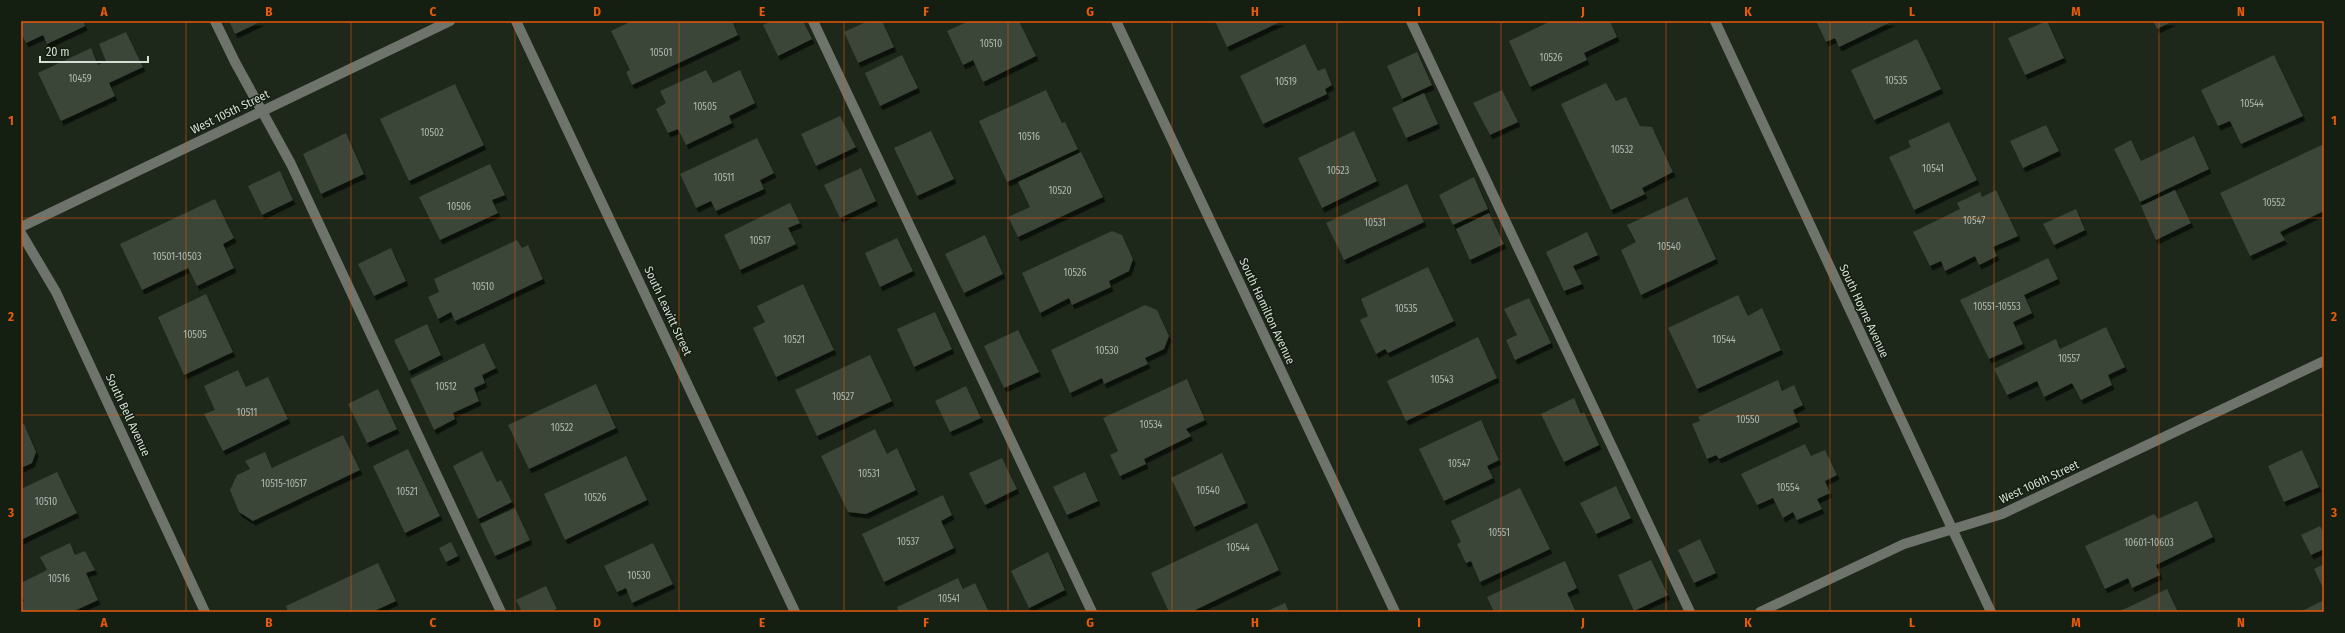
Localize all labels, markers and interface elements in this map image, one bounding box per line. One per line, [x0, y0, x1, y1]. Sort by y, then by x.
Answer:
text: A [99, 4, 108, 19]
text: B [265, 4, 273, 19]
text: C [430, 4, 437, 19]
text: D [593, 4, 601, 19]
text: E [759, 4, 765, 19]
text: F [923, 4, 929, 19]
text: G [1086, 4, 1094, 19]
text: H [1251, 4, 1259, 19]
text: I [1417, 4, 1421, 19]
text: J [1580, 4, 1585, 19]
text: K [1744, 4, 1752, 19]
text: L [1909, 4, 1915, 19]
text: M [2071, 4, 2081, 19]
text: N [2237, 4, 2245, 19]
scale bar [40, 38, 148, 64]
house number: 10510 [980, 38, 1002, 50]
text: 20 m [46, 45, 70, 59]
house number: 10501 [650, 47, 672, 59]
house number: 10526 [1540, 52, 1563, 64]
house number: 10459 [68, 73, 92, 85]
house number: 10535 [1885, 75, 1908, 87]
house number: 10519 [1275, 76, 1297, 88]
street label: West 105th Street [188, 87, 272, 137]
house number: 10544 [2240, 98, 2264, 110]
house number: 10505 [693, 101, 717, 113]
text: 1 [8, 113, 14, 128]
text: 1 [2331, 113, 2337, 128]
house number: 10502 [420, 127, 444, 139]
house number: 10516 [1018, 131, 1040, 143]
house number: 10532 [1611, 144, 1634, 156]
house number: 10541 [1922, 163, 1944, 175]
house number: 10523 [1327, 165, 1350, 177]
house number: 10511 [714, 172, 734, 184]
house number: 10520 [1048, 185, 1072, 197]
house number: 10552 [2263, 197, 2286, 209]
house number: 10506 [447, 201, 471, 213]
house number: 10547 [1963, 215, 1985, 227]
house number: 10531 [1364, 217, 1386, 229]
house number: 10517 [749, 235, 771, 247]
house number: 10540 [1657, 241, 1681, 253]
house number: 10501-10503 [153, 251, 202, 263]
street label: South Hamilton Avenue [1236, 256, 1298, 366]
street label: South Hoyne Avenue [1836, 262, 1892, 360]
street label: South Leavitt Street [641, 264, 695, 358]
house number: 10526 [1064, 267, 1087, 279]
house number: 10510 [472, 281, 494, 293]
house number: 10551-10553 [1973, 301, 2021, 313]
house number: 10535 [1395, 303, 1418, 315]
text: 2 [7, 309, 14, 324]
text: 2 [2330, 309, 2337, 324]
house number: 10505 [183, 329, 207, 341]
house number: 10521 [783, 334, 805, 346]
house number: 10544 [1712, 334, 1736, 346]
house number: 10530 [1095, 345, 1119, 357]
house number: 10557 [2058, 353, 2080, 365]
street label: South Bell Avenue [103, 372, 153, 458]
house number: 10543 [1431, 374, 1454, 386]
house number: 10512 [435, 381, 457, 393]
house number: 10527 [832, 391, 854, 403]
house number: 10511 [237, 407, 257, 419]
house number: 10550 [1736, 414, 1760, 426]
house number: 10534 [1140, 419, 1163, 431]
house number: 10522 [551, 422, 574, 434]
street label: West 106th Street [1997, 457, 2081, 507]
house number: 10547 [1448, 458, 1470, 470]
house number: 10531 [858, 468, 880, 480]
house number: 10515-10517 [261, 478, 307, 490]
house number: 10554 [1776, 482, 1800, 494]
house number: 10540 [1196, 485, 1220, 497]
house number: 10521 [396, 486, 418, 498]
house number: 10526 [584, 492, 607, 504]
house number: 10510 [35, 496, 57, 508]
text: 3 [7, 505, 14, 520]
text: 3 [2330, 505, 2337, 520]
house number: 10551 [1488, 527, 1510, 539]
house number: 10537 [897, 536, 919, 548]
house number: 10601-10603 [2124, 537, 2174, 549]
house number: 10544 [1226, 542, 1250, 554]
house number: 10530 [627, 570, 651, 582]
house number: 10516 [48, 573, 70, 585]
house number: 10541 [938, 593, 960, 605]
text: A [99, 615, 108, 630]
text: B [265, 615, 273, 630]
text: C [430, 615, 437, 630]
text: D [593, 615, 601, 630]
text: E [759, 615, 765, 630]
text: F [923, 615, 929, 630]
text: G [1086, 615, 1094, 630]
text: H [1251, 615, 1259, 630]
text: I [1417, 615, 1421, 630]
text: J [1580, 615, 1585, 630]
text: K [1744, 615, 1752, 630]
text: L [1909, 615, 1915, 630]
text: M [2071, 615, 2081, 630]
text: N [2237, 615, 2245, 630]

